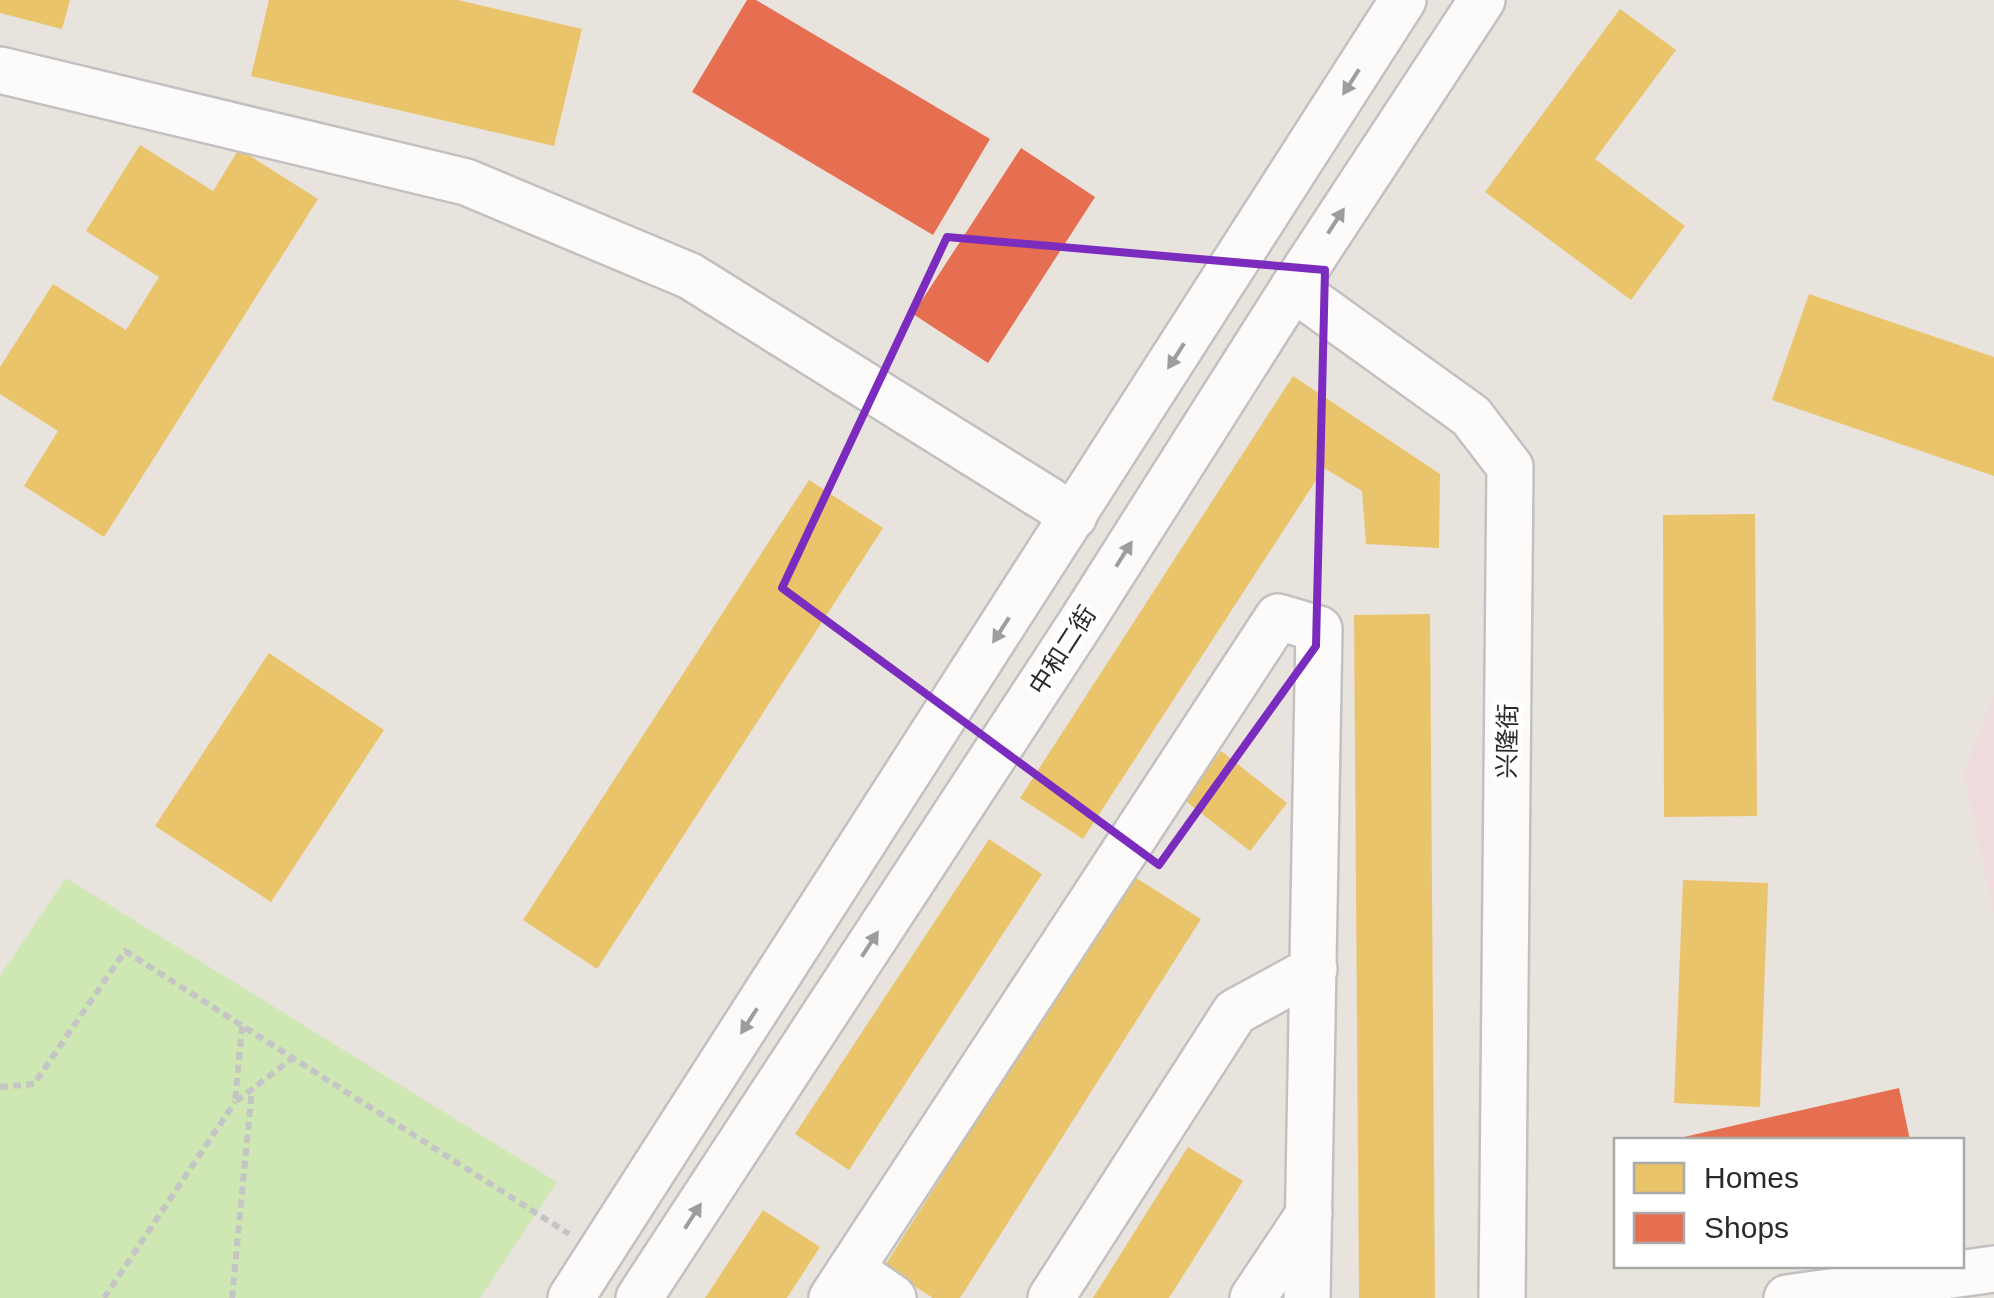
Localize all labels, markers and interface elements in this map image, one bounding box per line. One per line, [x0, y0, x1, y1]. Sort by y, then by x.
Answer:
one-way arrow [1343, 68, 1360, 96]
one-way arrow [1327, 208, 1345, 235]
one-way arrow [1168, 342, 1185, 370]
one-way arrow [1114, 541, 1132, 568]
street label: 中和二街 [1023, 600, 1101, 700]
one-way arrow [992, 616, 1010, 643]
street label: 兴隆街 [1492, 703, 1522, 779]
one-way arrow [861, 931, 879, 958]
one-way arrow [741, 1007, 759, 1035]
legend [1614, 1138, 1964, 1268]
text: Homes [1704, 1161, 1799, 1194]
one-way arrow [683, 1203, 701, 1230]
text: Shops [1704, 1211, 1789, 1244]

